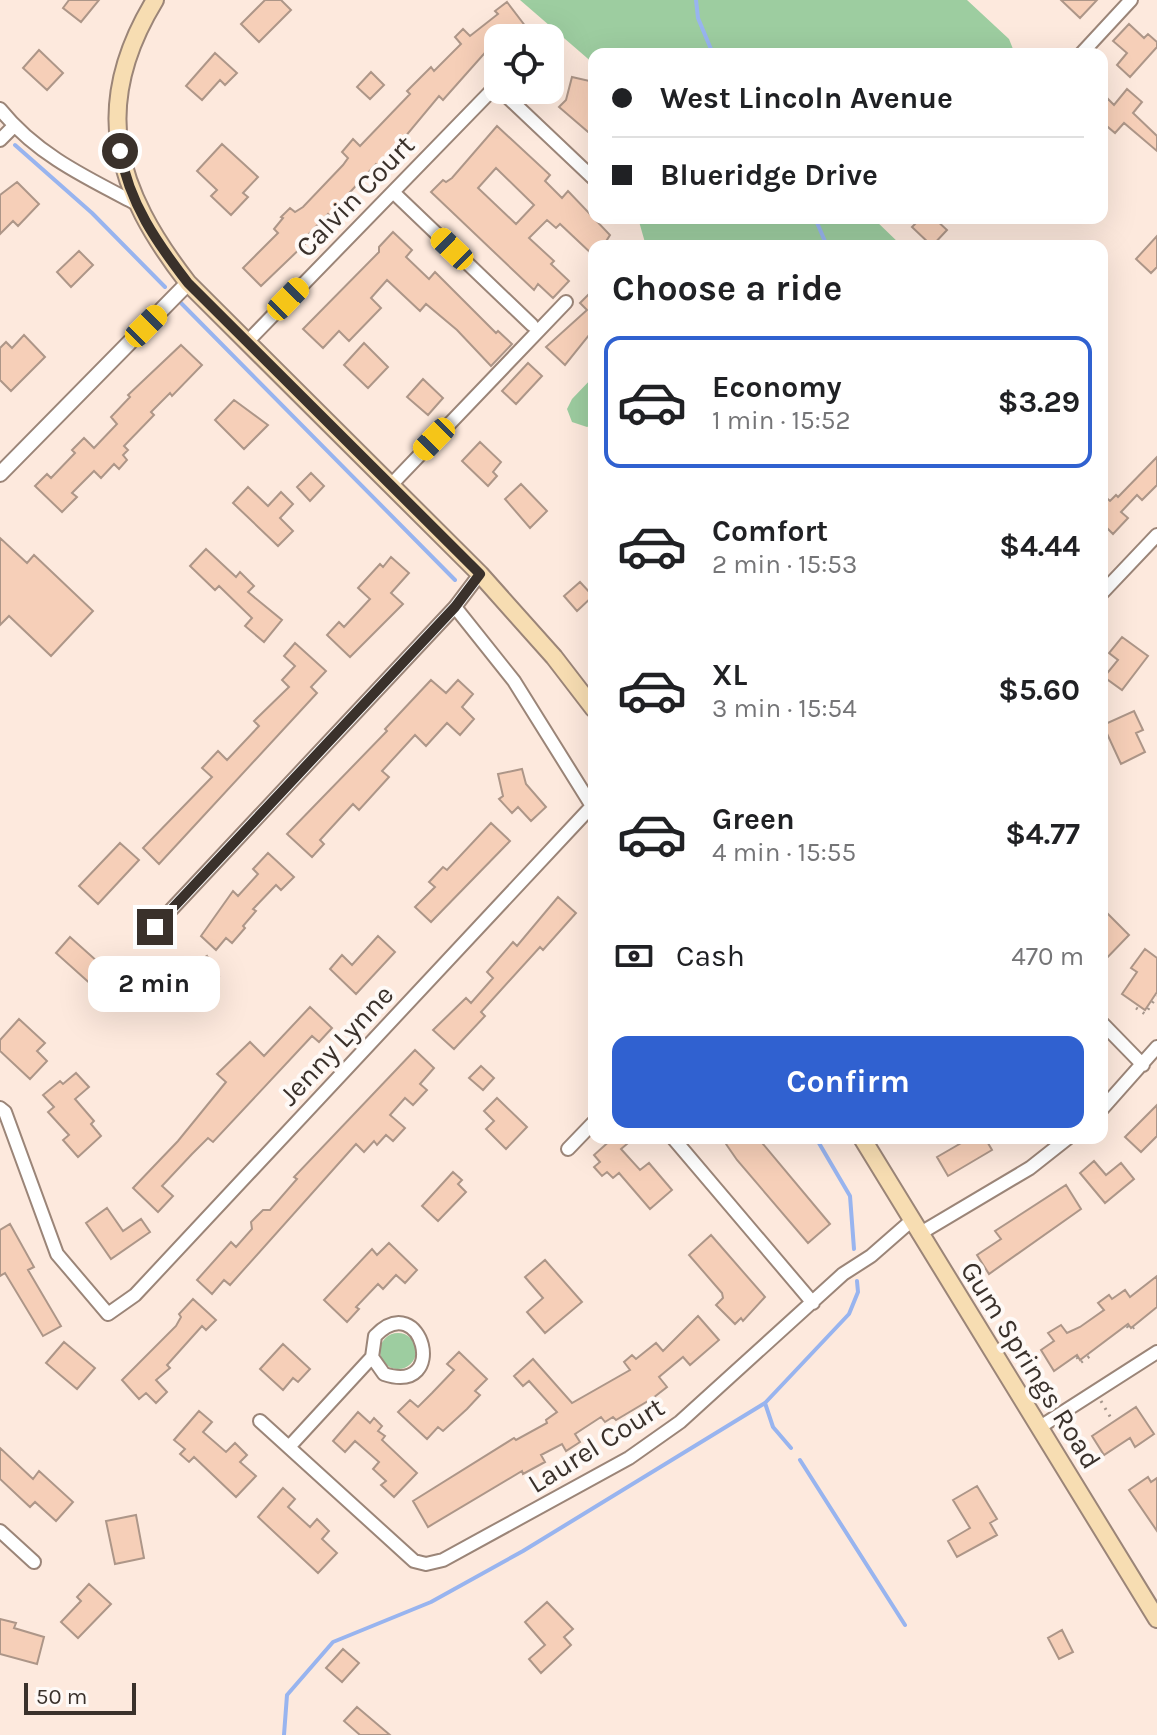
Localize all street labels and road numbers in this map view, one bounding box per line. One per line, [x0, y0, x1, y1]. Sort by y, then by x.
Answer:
street label: Calvin Court [289, 128, 421, 264]
street label: Jenny Lynne [272, 978, 400, 1112]
street label: Gum Springs Road [954, 1255, 1108, 1475]
street label: Laurel Court [522, 1390, 670, 1500]

